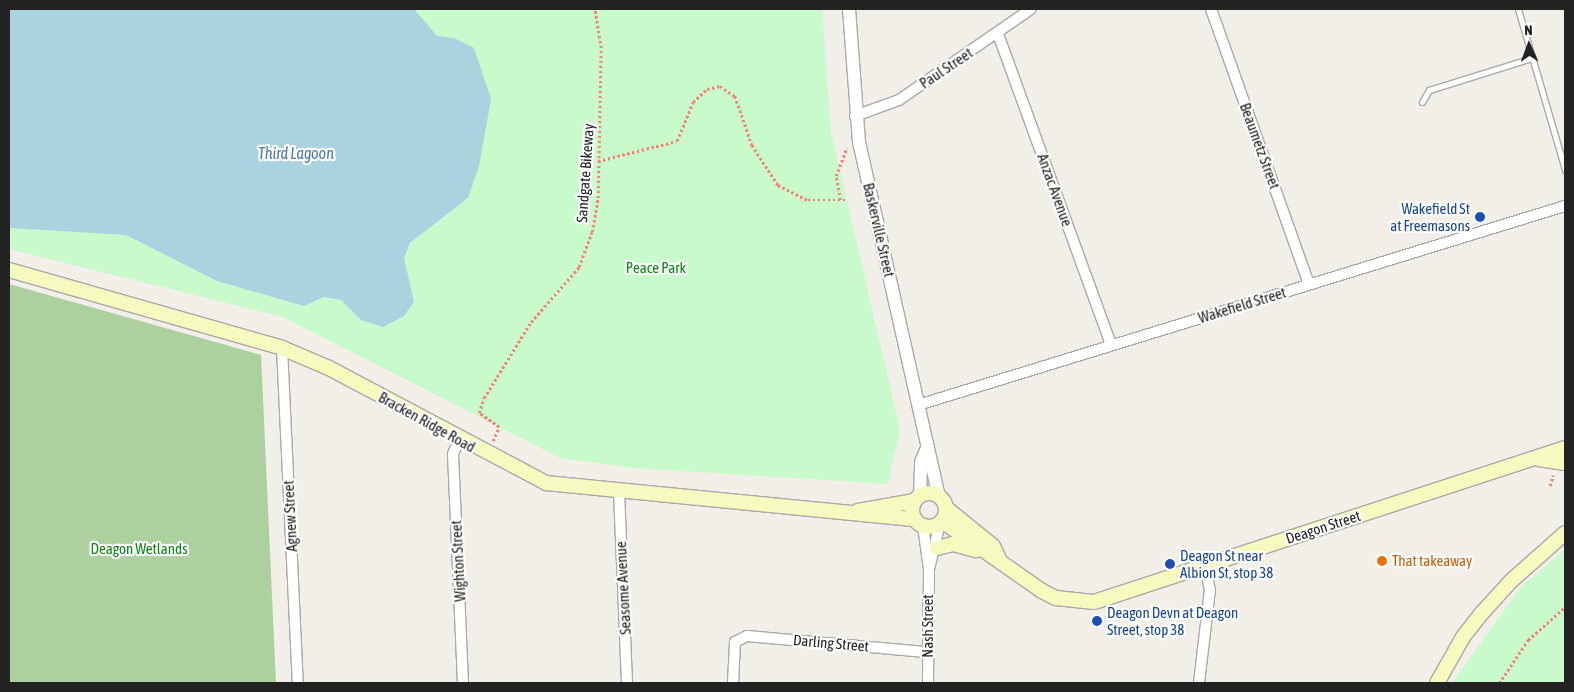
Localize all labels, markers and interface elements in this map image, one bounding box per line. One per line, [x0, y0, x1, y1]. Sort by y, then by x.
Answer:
north arrow [1504, 20, 1554, 70]
text: N [1524, 22, 1533, 38]
street label: Paul Street [916, 44, 976, 92]
street label: Beaumetz Street [1236, 100, 1284, 192]
street label: Sandgate Bikeway [573, 123, 597, 223]
water label: Third Lagoon [258, 143, 334, 163]
street label: Anzac Avenue [1034, 151, 1076, 229]
street label: Baskerville Street [859, 181, 899, 279]
place label: Wakefield St at Freemasons [1390, 199, 1470, 234]
marker: Wakefield St at Freemasons [1474, 211, 1486, 223]
park label: Peace Park [626, 259, 686, 277]
street label: Wakefield Street [1196, 283, 1288, 327]
street label: Bracken Ridge Road [375, 388, 479, 456]
street label: Agnew Street [279, 480, 301, 552]
street label: Deagon Street [1283, 506, 1363, 548]
street label: Wighton Street [447, 520, 469, 602]
park label: Deagon Wetlands [91, 540, 187, 558]
street label: Seasome Avenue [612, 541, 634, 635]
place label: Deagon St near Albion St, stop 38 [1180, 546, 1273, 581]
place label: That takeaway [1392, 552, 1472, 570]
marker: That takeaway [1376, 555, 1388, 567]
marker: Deagon St near Albion St, stop 38 [1164, 558, 1176, 570]
street label: Nash Street [919, 594, 937, 658]
place label: Deagon Devn at Deagon Street, stop 38 [1107, 603, 1238, 638]
marker: Deagon Devn at Deagon Street, stop 38 [1091, 615, 1103, 627]
street label: Darling Street [792, 631, 870, 655]

